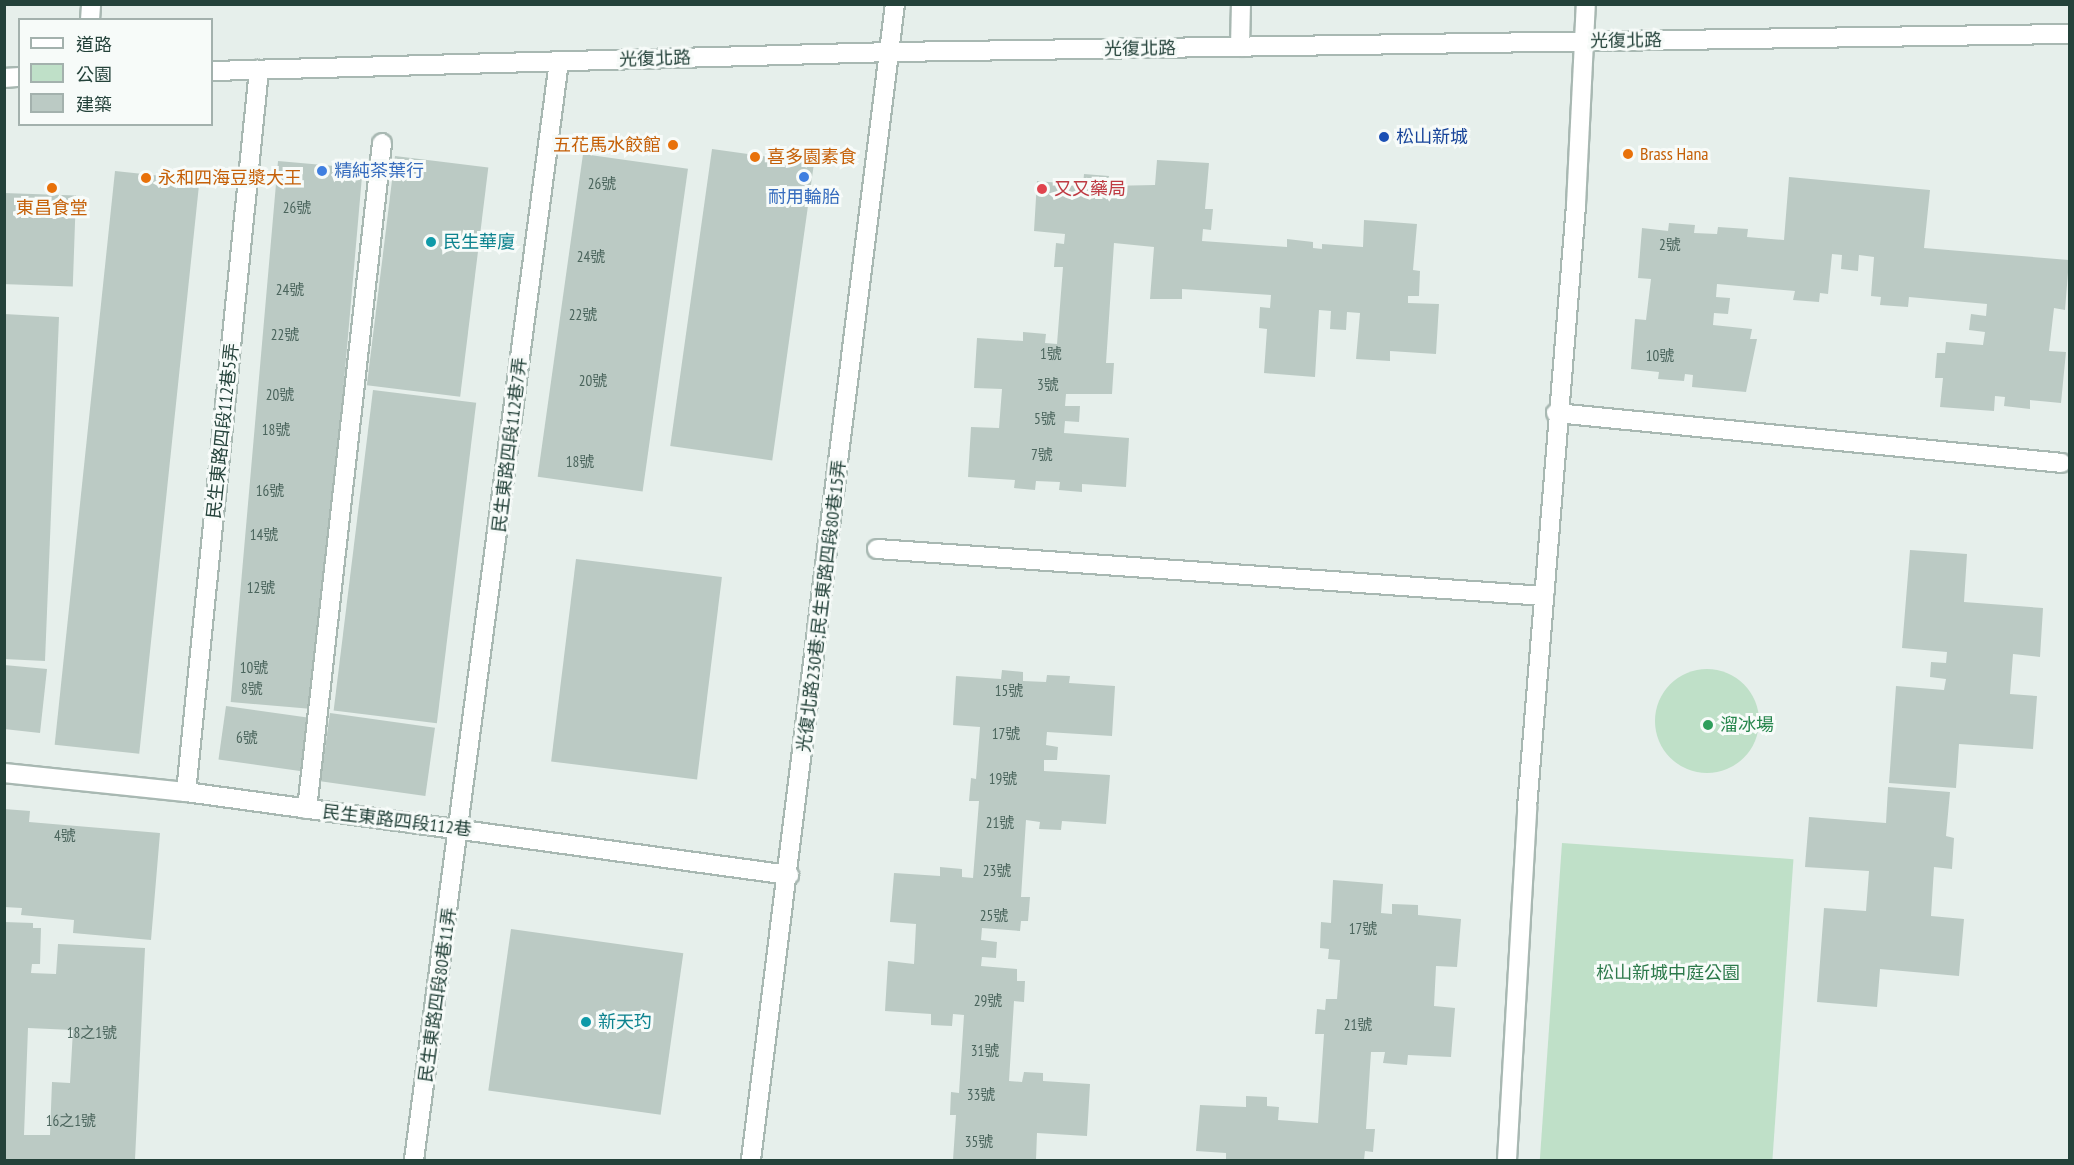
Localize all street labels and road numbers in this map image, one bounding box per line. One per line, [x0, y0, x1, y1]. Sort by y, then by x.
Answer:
street label: 光復北路 [1590, 30, 1662, 52]
street label: 光復北路 [1104, 38, 1176, 60]
street label: 光復北路 [619, 47, 691, 71]
street label: 民生東路四段112巷5弄 [203, 342, 243, 520]
street label: 民生東路四段112巷7弄 [489, 356, 531, 534]
street label: 光復北路230巷;民生東路四段80巷15弄 [793, 458, 851, 754]
street label: 民生東路四段112巷 [321, 801, 473, 841]
street label: 民生東路四段80巷11弄 [415, 906, 461, 1084]

